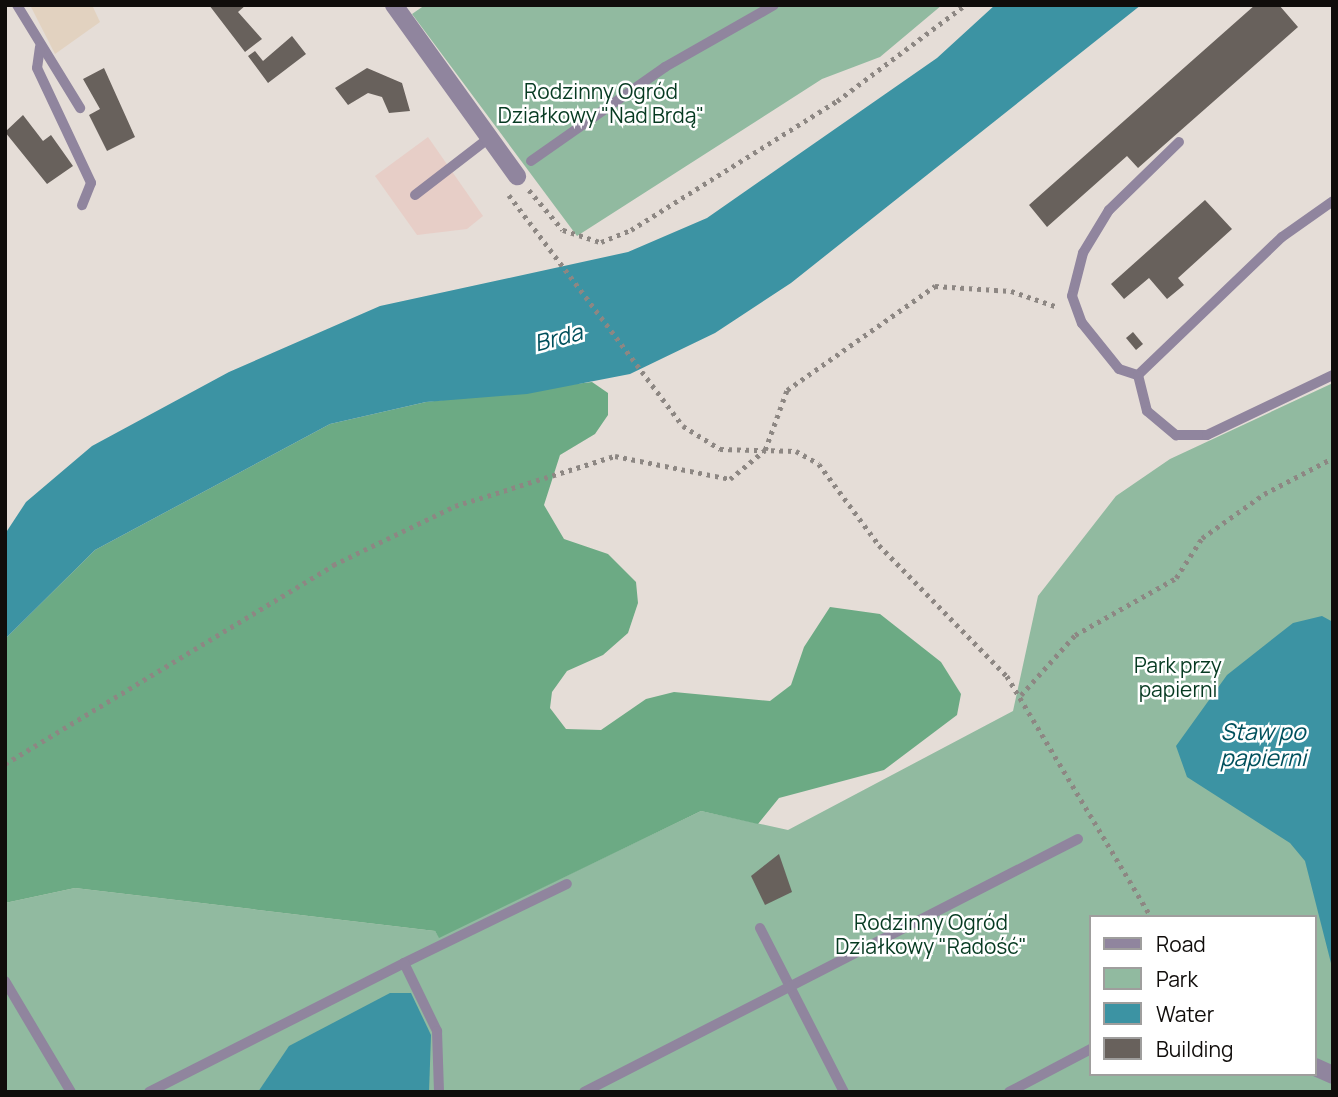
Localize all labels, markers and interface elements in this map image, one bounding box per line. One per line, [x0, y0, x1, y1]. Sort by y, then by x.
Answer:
park label: Rodzinny Ogród Działkowy "Nad Brdą" [498, 78, 704, 128]
water label: Brda [531, 317, 585, 357]
park label: Park przy papierni [1134, 652, 1222, 702]
water label: Staw po papierni [1220, 717, 1306, 771]
park label: Rodzinny Ogród Działkowy "Radość" [835, 909, 1027, 959]
legend [1090, 915, 1317, 1076]
text: Road [1156, 930, 1206, 958]
text: Park [1156, 965, 1198, 993]
text: Water [1156, 1000, 1214, 1028]
text: Building [1156, 1035, 1233, 1063]

